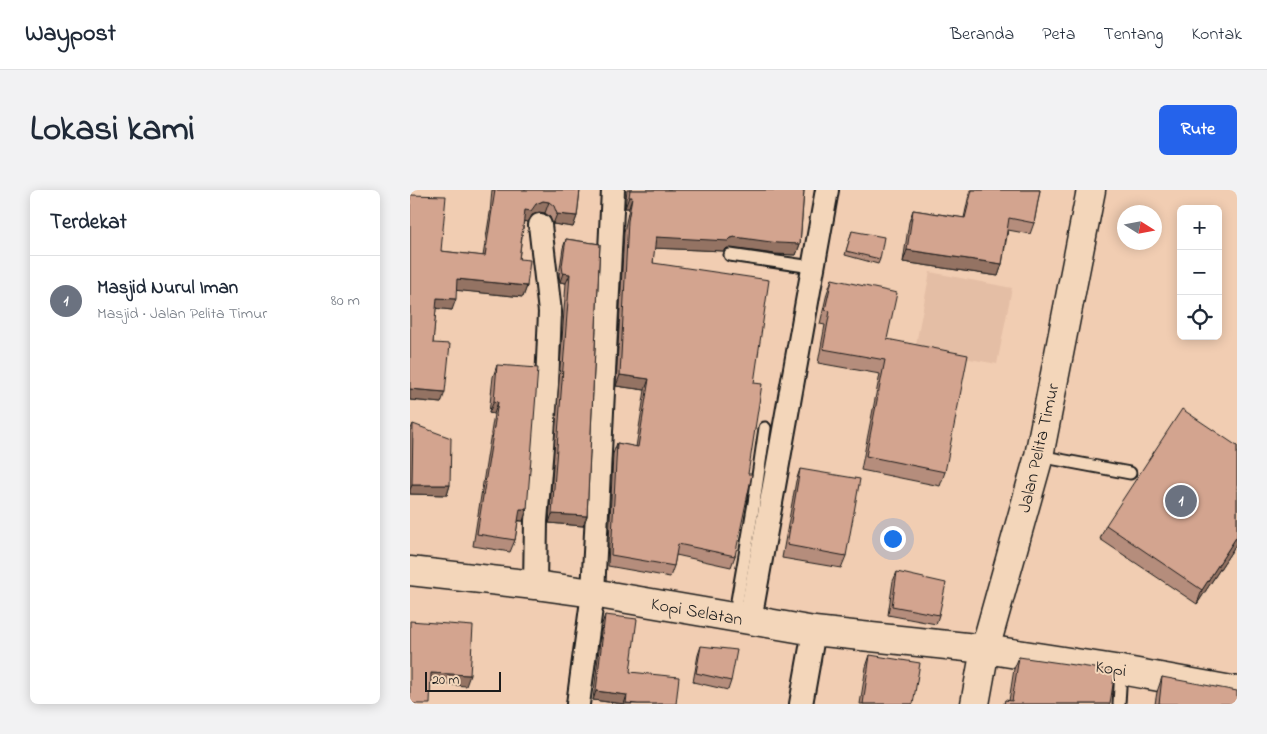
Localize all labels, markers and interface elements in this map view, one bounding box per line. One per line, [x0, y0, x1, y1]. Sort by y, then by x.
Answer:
text: Waypost [25, 17, 116, 52]
text: Beranda [950, 22, 1014, 48]
text: Peta [1042, 22, 1075, 48]
text: Tentang [1103, 22, 1163, 48]
text: Kontak [1191, 22, 1242, 48]
text: Lokasi kami [30, 105, 195, 156]
button: Rute [1159, 105, 1237, 155]
north arrow [1117, 205, 1162, 250]
map controls [1177, 205, 1222, 340]
button: + [1177, 205, 1222, 250]
text: Terdekat [50, 208, 127, 238]
button: − [1177, 250, 1222, 295]
text: Masjid Nurul Iman [97, 275, 238, 302]
text: 1 [63, 289, 69, 313]
text: 80 m [331, 289, 360, 313]
button: locate [1177, 295, 1222, 340]
text: Masjid · Jalan Pelita Timur [97, 302, 267, 326]
street label: Jalan Pelita Timur [1012, 381, 1068, 516]
pin: 1 [1165, 482, 1197, 520]
your location [880, 526, 906, 552]
street label: Kopi Selatan [649, 592, 745, 634]
street label: Kopi [1093, 655, 1128, 685]
scale bar [425, 669, 501, 692]
text: 20 m [432, 670, 459, 691]

